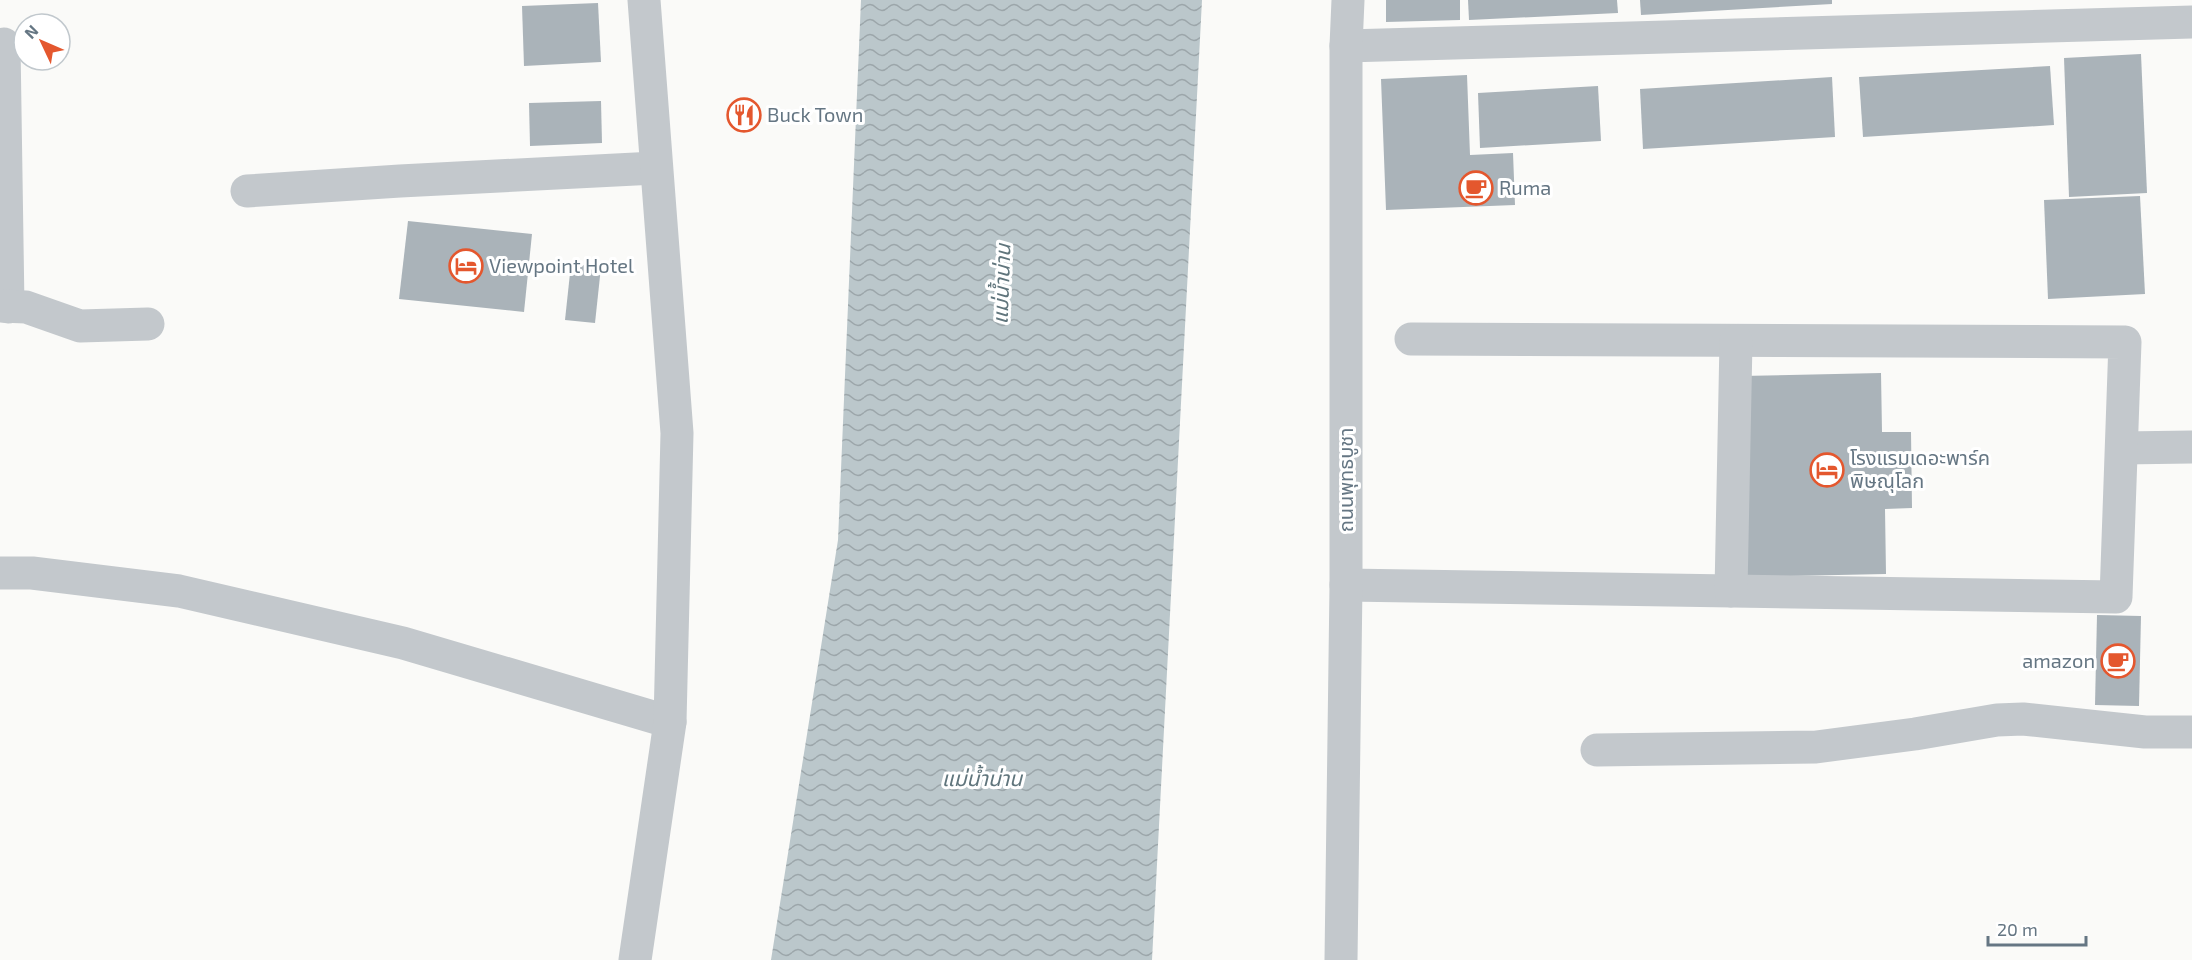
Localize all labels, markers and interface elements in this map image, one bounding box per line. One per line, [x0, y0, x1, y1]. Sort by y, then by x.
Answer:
north arrow [12, 12, 72, 72]
text: N [20, 20, 42, 42]
restaurant icon: Buck Town [726, 97, 762, 133]
place label: Buck Town [767, 102, 863, 126]
cafe icon: Ruma [1458, 170, 1494, 206]
place label: Ruma [1499, 175, 1551, 199]
water label: แม่น้ำน่าน [986, 242, 1014, 325]
hotel icon: Viewpoint Hotel [448, 248, 484, 284]
place label: Viewpoint Hotel [489, 253, 634, 277]
street label: ถนนพุทธบูชา [1333, 428, 1359, 532]
place label: โรงแรมเดอะพาร์ค พิษณุโลก [1850, 445, 1990, 493]
hotel icon: โรงแรมเดอะพาร์ค พิษณุโลก [1809, 452, 1845, 488]
cafe icon: amazon [2100, 643, 2136, 679]
place label: amazon [2022, 648, 2095, 672]
water label: แม่น้ำน่าน [942, 764, 1023, 790]
scale bar [1988, 909, 2086, 947]
text: 20 m [1997, 918, 2038, 940]

